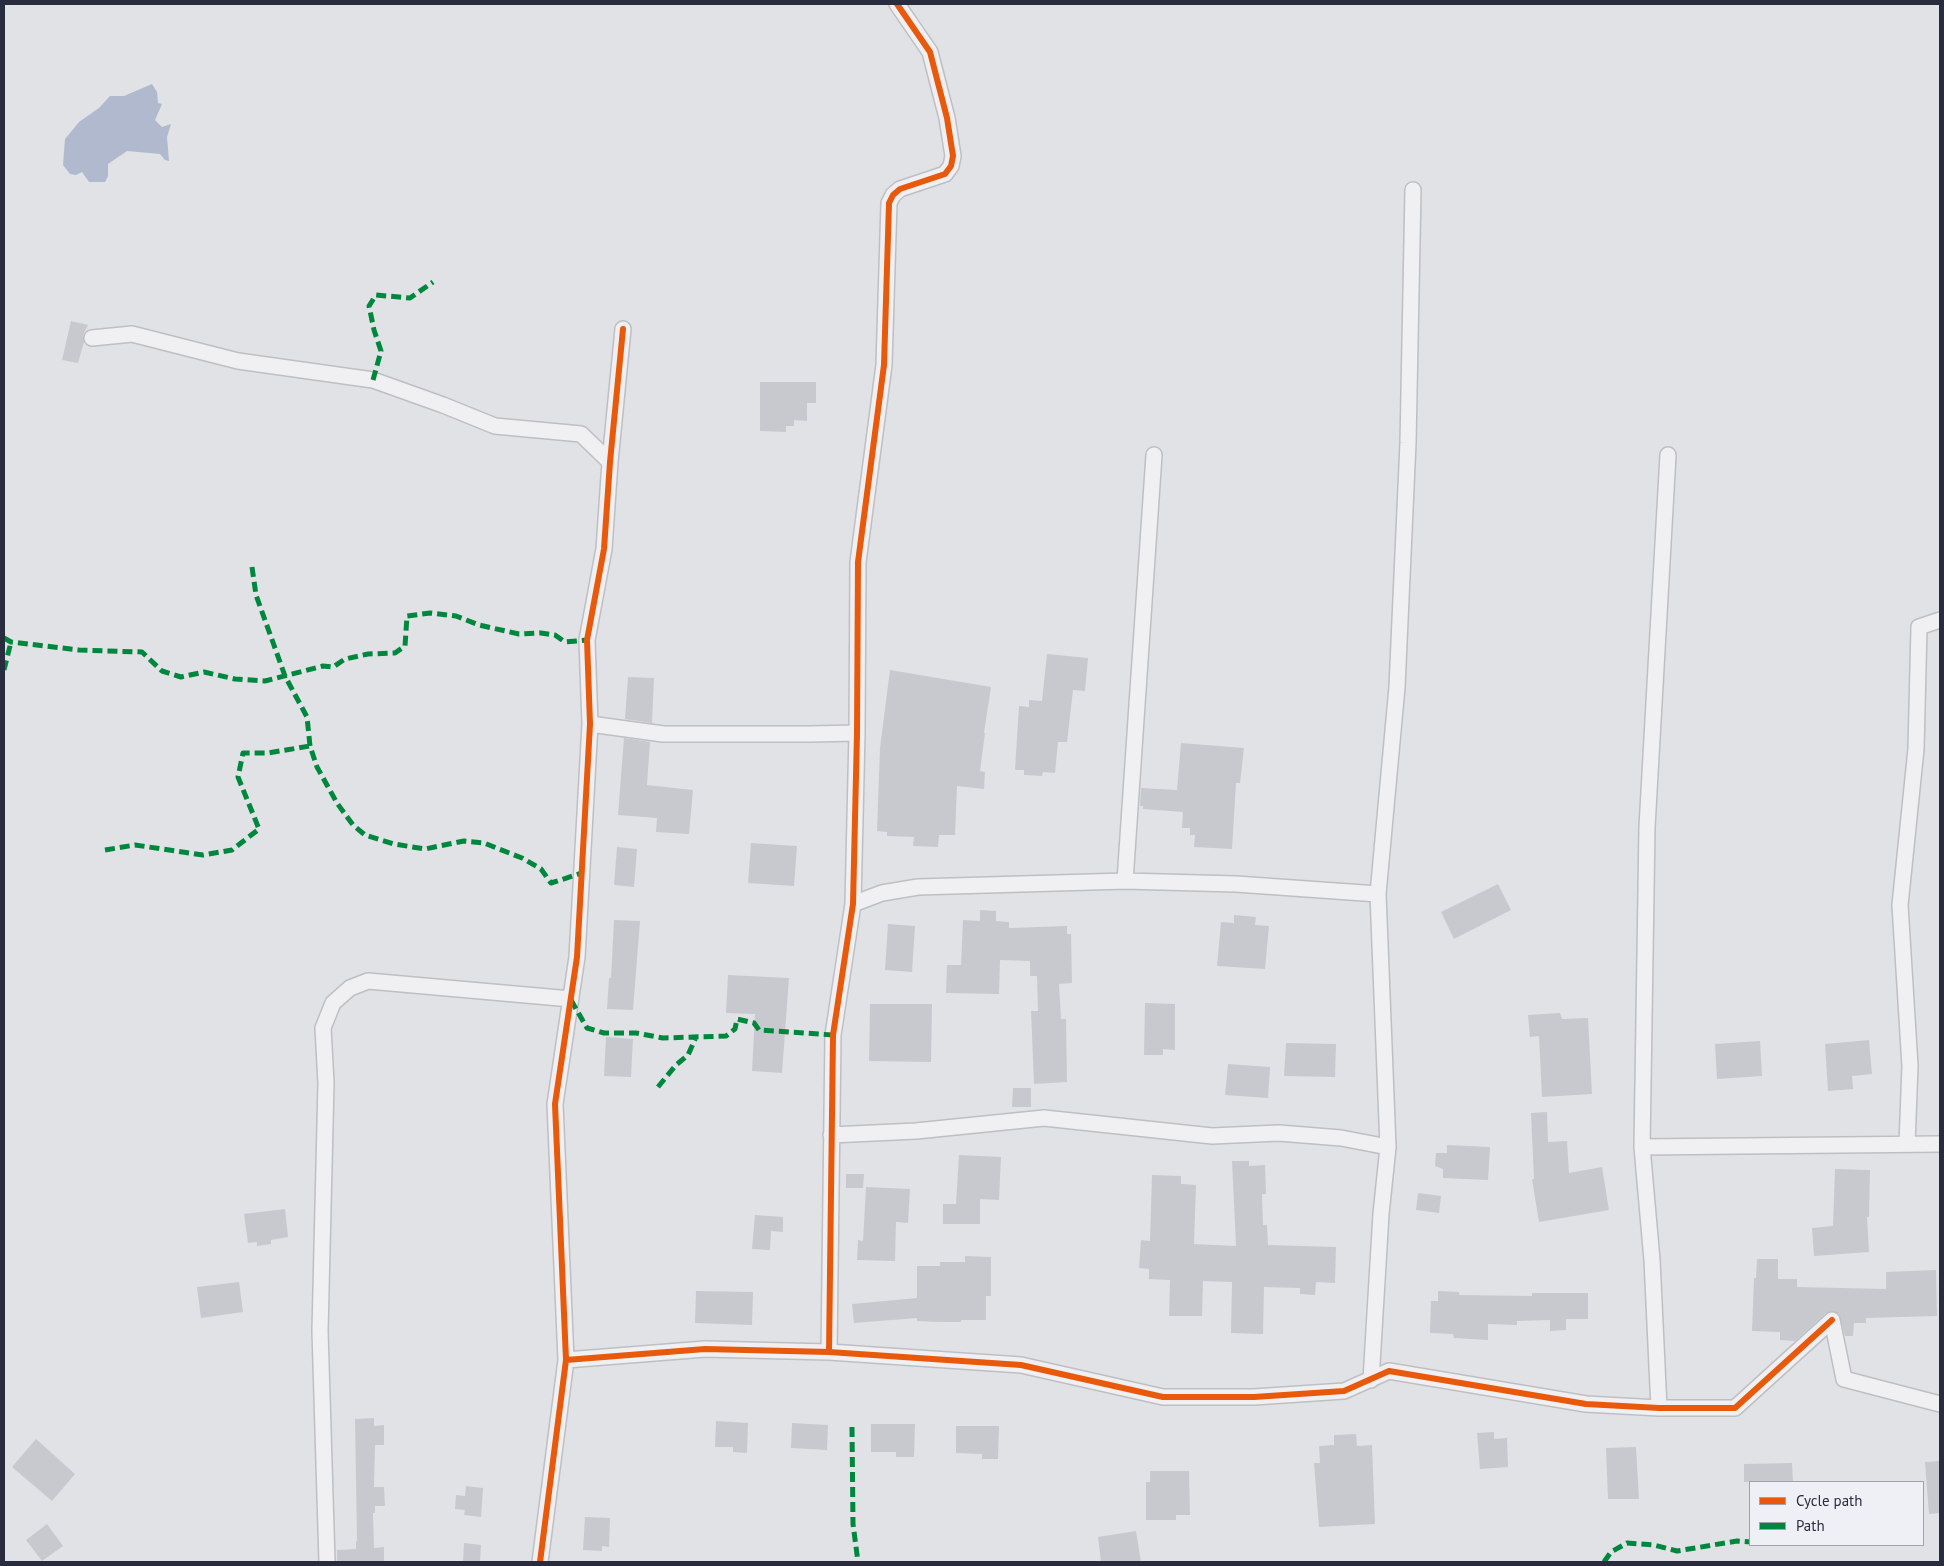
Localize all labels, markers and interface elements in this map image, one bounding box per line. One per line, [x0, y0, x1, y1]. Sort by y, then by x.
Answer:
legend [1749, 1481, 1924, 1546]
text: Cycle path [1796, 1491, 1862, 1510]
text: Path [1796, 1516, 1825, 1535]

